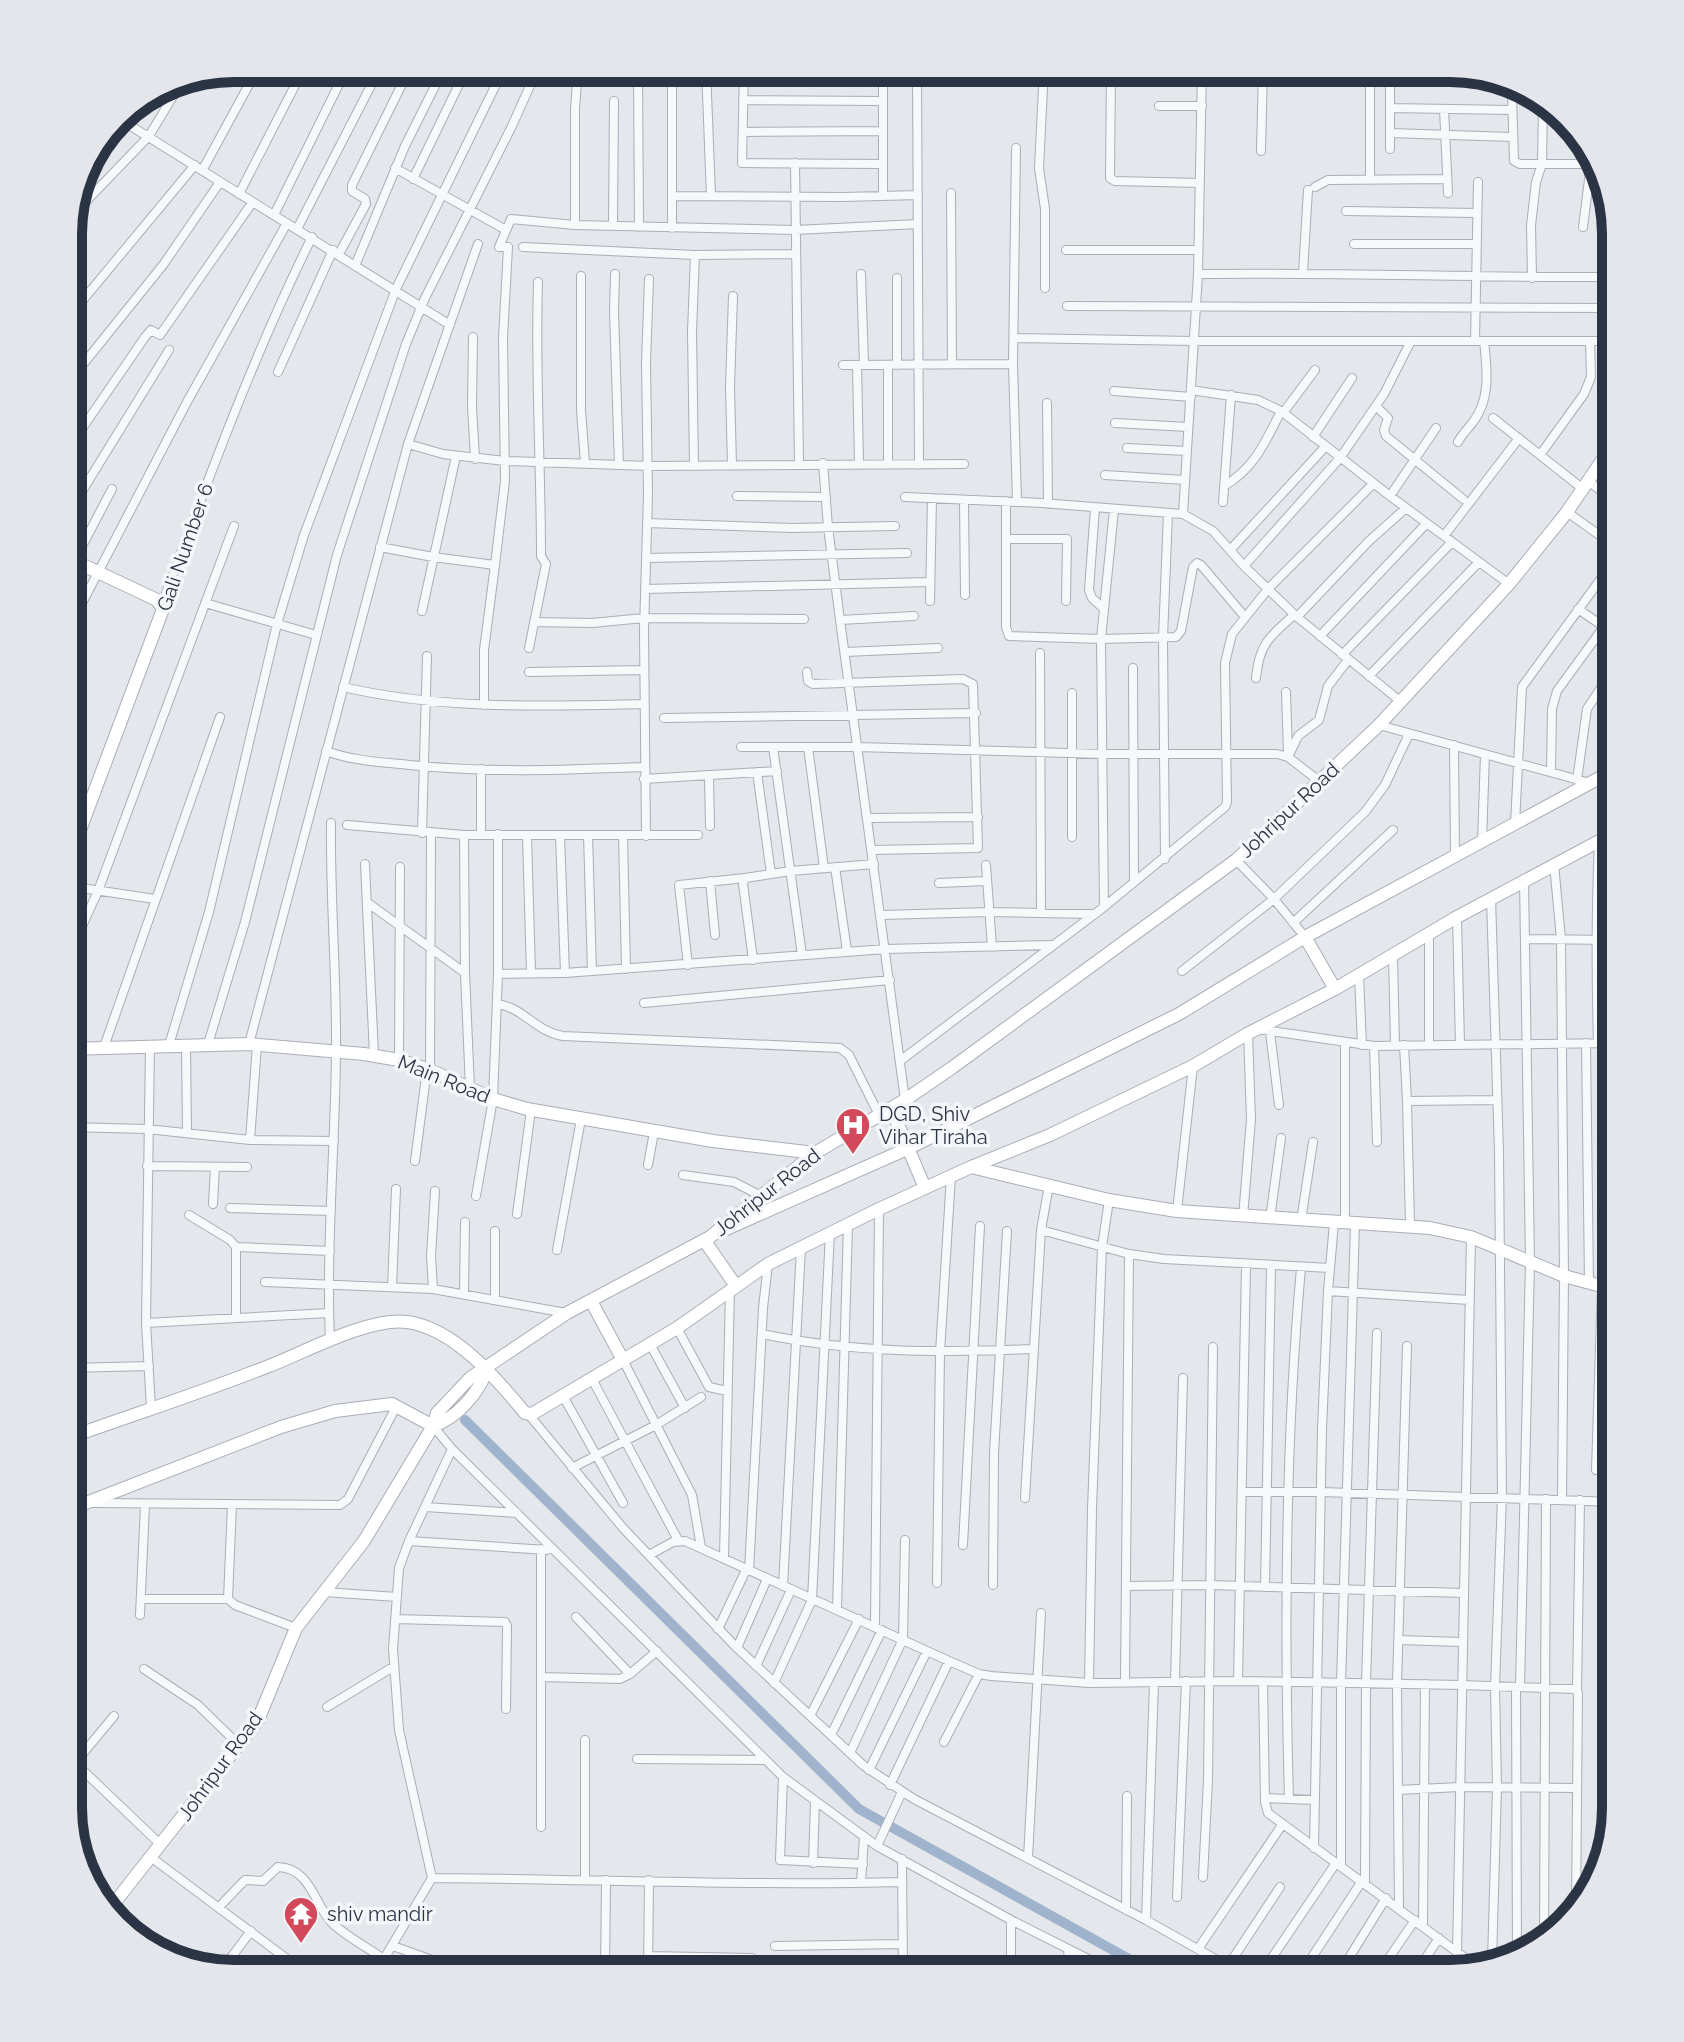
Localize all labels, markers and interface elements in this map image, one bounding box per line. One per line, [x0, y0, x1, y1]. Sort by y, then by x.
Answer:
street label: Gali Number 6 [152, 480, 218, 614]
street label: Johripur Road [1234, 757, 1344, 863]
street label: Main Road [394, 1050, 494, 1108]
place label: DGD, Shiv Vihar Tiraha [879, 1102, 988, 1149]
hospital icon: DGD, Shiv Vihar Tiraha [834, 1106, 872, 1156]
street label: Johripur Road [709, 1143, 825, 1241]
street label: Johripur Road [173, 1707, 267, 1825]
temple icon: shiv mandir [282, 1895, 320, 1945]
place label: shiv mandir [327, 1902, 433, 1926]

